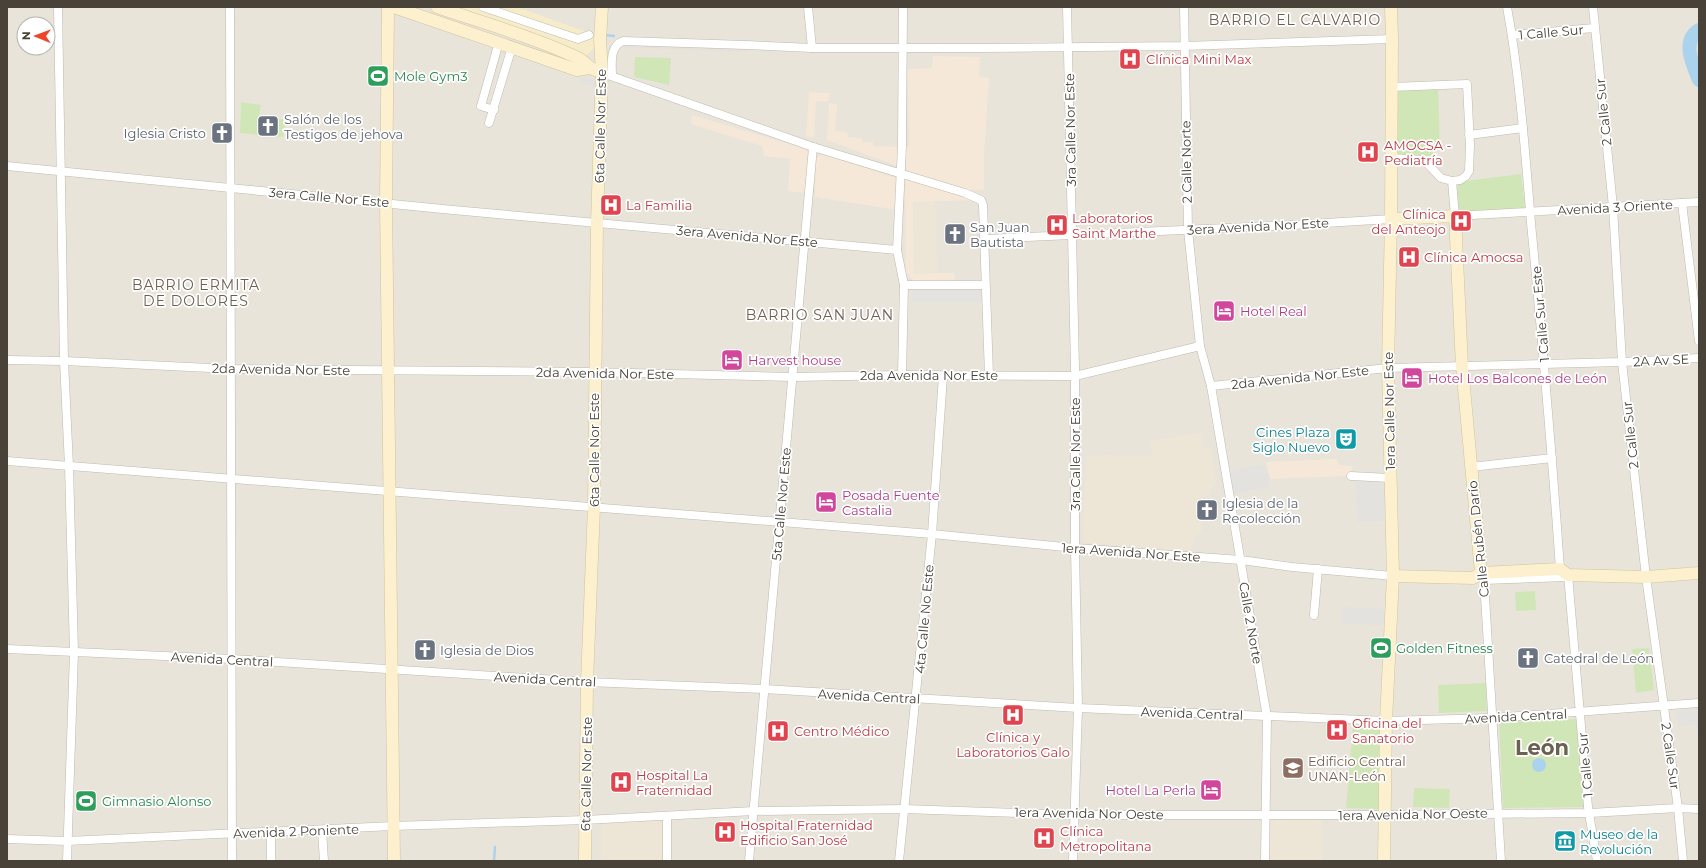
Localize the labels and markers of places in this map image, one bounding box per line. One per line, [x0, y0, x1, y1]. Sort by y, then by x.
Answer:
hospital icon: Clínica Mini Max [1117, 46, 1143, 72]
place label: Clínica Mini Max [1146, 51, 1252, 67]
sports icon: Mole Gym3 [365, 63, 391, 89]
place label: Mole Gym3 [394, 68, 468, 84]
place label: Salón de los Testigos de jehova [284, 111, 403, 142]
church icon: Salón de los Testigos de jehova [255, 113, 281, 139]
church icon: Iglesia Cristo [209, 120, 235, 146]
place label: Iglesia Cristo [124, 125, 206, 141]
place label: AMOCSA - Pediatría [1384, 137, 1452, 168]
hospital icon: AMOCSA - Pediatría [1355, 139, 1381, 165]
hospital icon: La Familia [598, 192, 624, 218]
place label: La Familia [626, 197, 692, 213]
place label: Clínica del Anteojo [1372, 206, 1446, 237]
hospital icon: Clínica del Anteojo [1448, 208, 1474, 234]
place label: Laboratorios Saint Marthe [1072, 210, 1156, 241]
hospital icon: Laboratorios Saint Marthe [1044, 212, 1070, 238]
place label: San Juan Bautista [970, 219, 1030, 250]
church icon: San Juan Bautista [942, 221, 968, 247]
hospital icon: Clínica Amocsa [1396, 244, 1422, 270]
place label: Clínica Amocsa [1424, 249, 1524, 265]
hotel icon: Hotel Real [1211, 298, 1237, 324]
place label: Hotel Real [1240, 303, 1307, 319]
hotel icon: Harvest house [719, 347, 745, 373]
place label: Harvest house [748, 352, 841, 368]
hotel icon: Hotel Los Balcones de León [1399, 365, 1425, 391]
place label: Hotel Los Balcones de León [1428, 370, 1607, 386]
place label: Cines Plaza Siglo Nuevo [1253, 424, 1330, 455]
theatre icon: Cines Plaza Siglo Nuevo [1333, 426, 1359, 452]
place label: Posada Fuente Castalia [842, 487, 940, 518]
hotel icon: Posada Fuente Castalia [813, 489, 839, 515]
place label: Iglesia de la Recolección [1222, 495, 1301, 526]
church icon: Iglesia de la Recolección [1194, 497, 1220, 523]
sports icon: Golden Fitness [1368, 635, 1394, 661]
church icon: Iglesia de Dios [412, 637, 438, 663]
place label: Golden Fitness [1396, 640, 1493, 656]
place label: Iglesia de Dios [440, 642, 534, 658]
church icon: Catedral de León [1515, 645, 1541, 671]
place label: Catedral de León [1544, 650, 1654, 666]
hospital icon: Clínica y Laboratorios Galo [1000, 702, 1026, 728]
place label: Oficina del Sanatorio [1352, 715, 1422, 746]
hospital icon: Oficina del Sanatorio [1324, 717, 1350, 743]
hospital icon: Centro Médico [765, 718, 791, 744]
place label: Centro Médico [794, 723, 889, 739]
place label: Clínica y Laboratorios Galo [956, 729, 1070, 760]
place label: Edificio Central UNAN-León [1308, 753, 1406, 784]
school or university icon: Edificio Central UNAN-León [1280, 755, 1306, 781]
place label: Hospital La Fraternidad [636, 767, 712, 798]
hospital icon: Hospital La Fraternidad [608, 769, 634, 795]
hotel icon: Hotel La Perla [1198, 777, 1224, 803]
place label: Hotel La Perla [1105, 782, 1196, 798]
sports icon: Gimnasio Alonso [73, 788, 99, 814]
place label: Gimnasio Alonso [102, 793, 211, 809]
place label: Hospital Fraternidad Edificio San José [740, 817, 873, 848]
hospital icon: Hospital Fraternidad Edificio San José [712, 819, 738, 845]
place label: Clínica Metropolitana [1060, 823, 1152, 854]
hospital icon: Clínica Metropolitana [1031, 825, 1057, 851]
place label: Museo de la Revolución [1580, 826, 1658, 857]
museum icon: Museo de la Revolución [1552, 828, 1578, 854]

